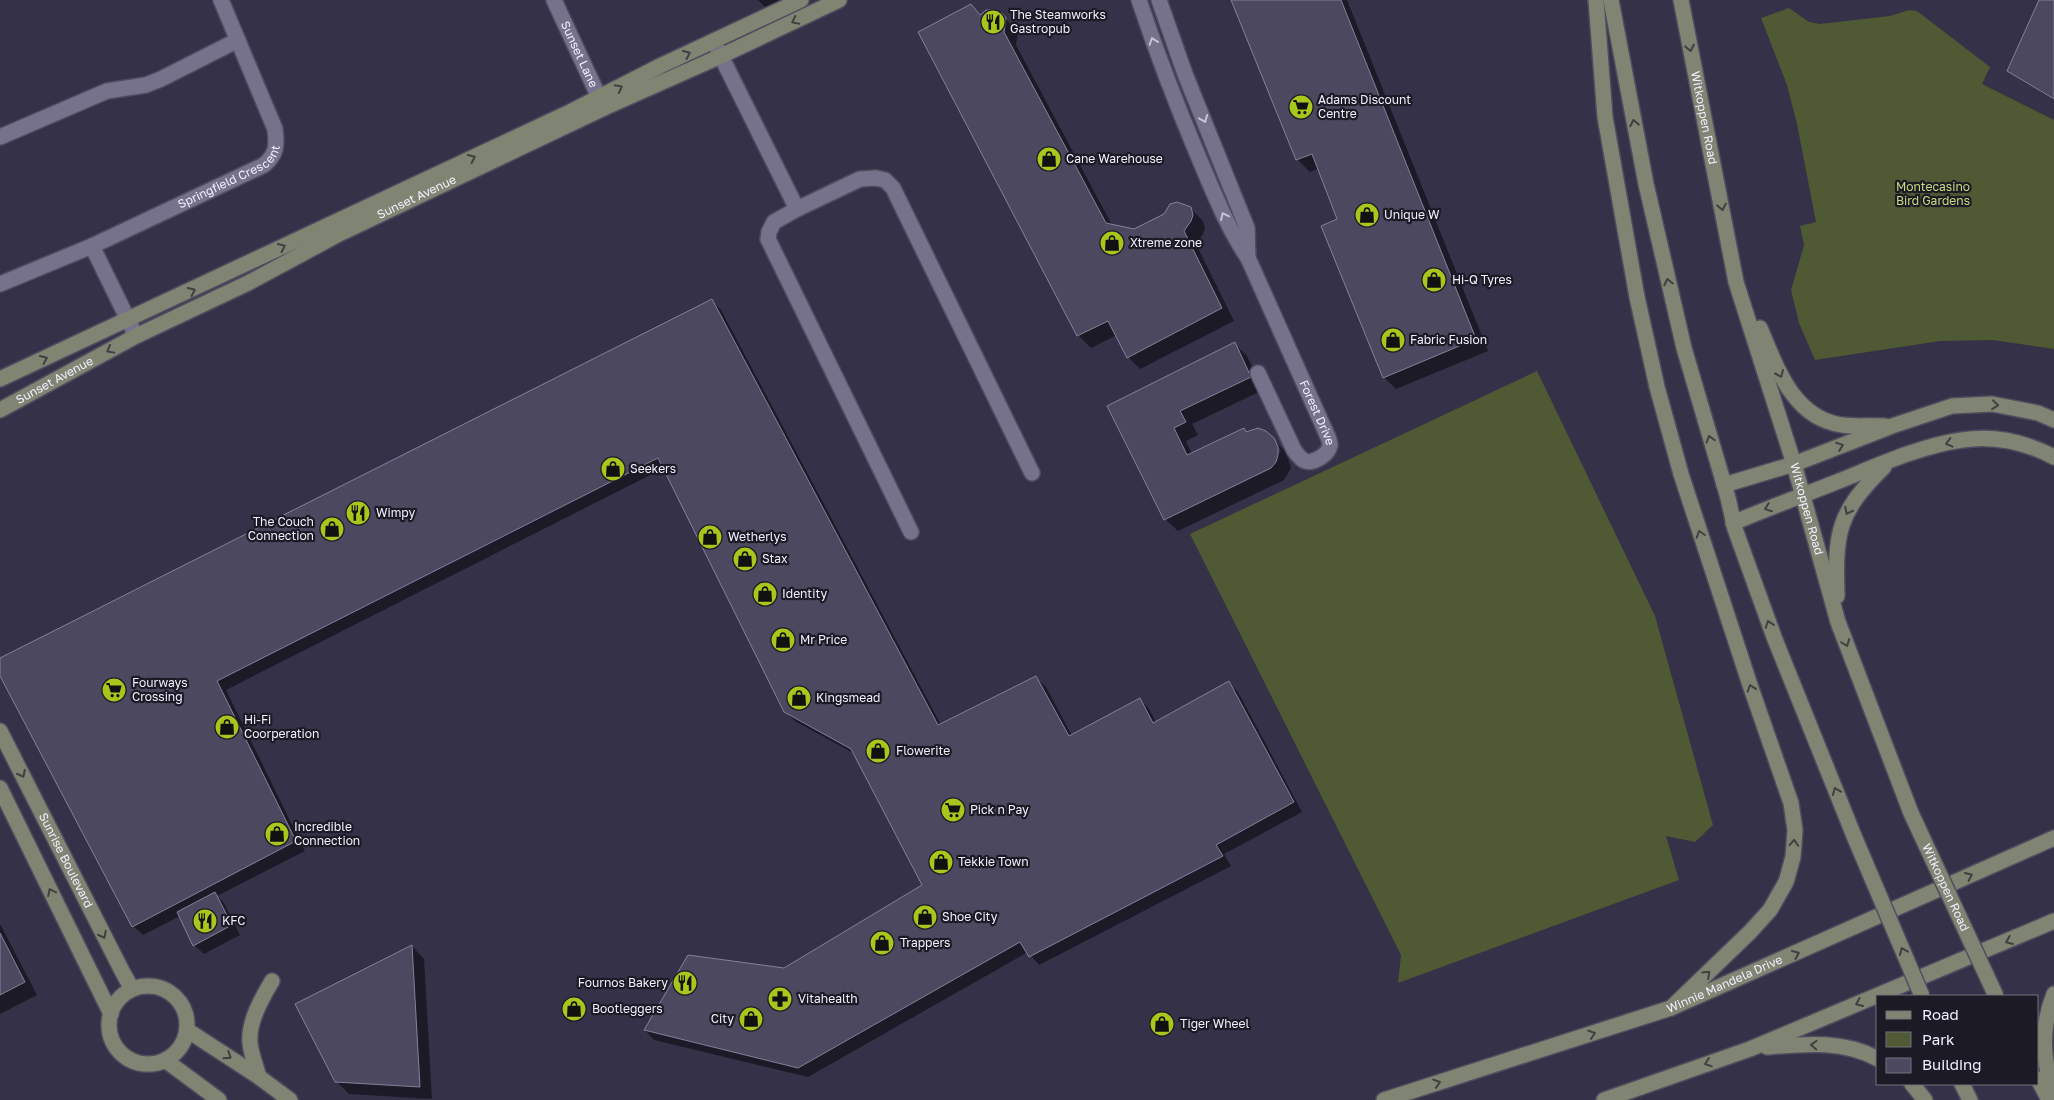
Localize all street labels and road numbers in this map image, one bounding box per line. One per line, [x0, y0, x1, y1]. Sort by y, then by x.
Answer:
street label: Sunset Lane [558, 19, 602, 90]
street label: Witkoppen Road [1688, 70, 1721, 166]
street label: Springfield Crescent [175, 143, 283, 212]
street label: Sunset Avenue [374, 171, 458, 222]
street label: Sunset Avenue [13, 353, 96, 407]
street label: Forest Drive [1297, 378, 1338, 447]
street label: Witkoppen Road [1787, 461, 1827, 557]
street label: Sunrise Boulevard [36, 810, 97, 910]
street label: Witkoppen Road [1919, 841, 1973, 933]
street label: Winnie Mandela Drive [1664, 952, 1785, 1016]

